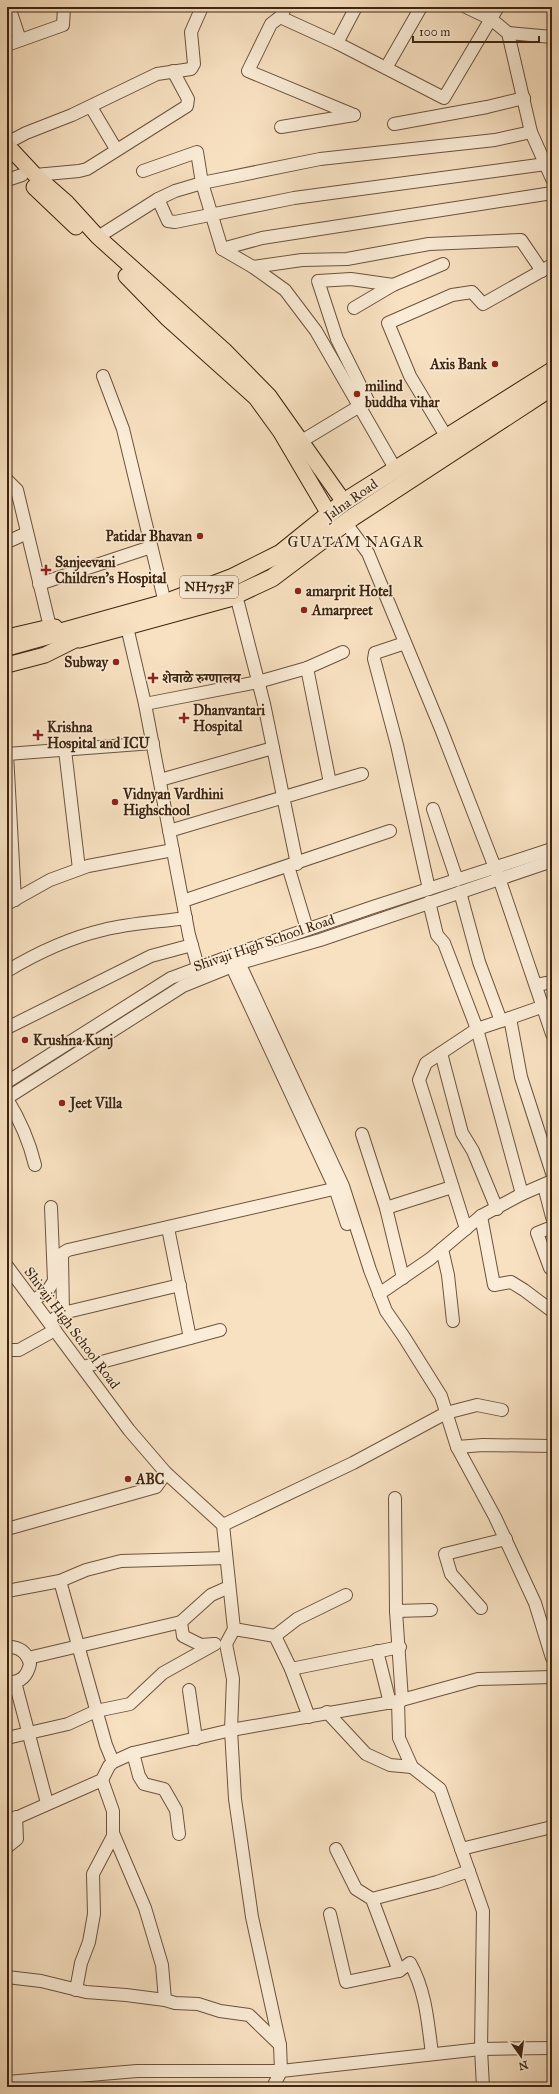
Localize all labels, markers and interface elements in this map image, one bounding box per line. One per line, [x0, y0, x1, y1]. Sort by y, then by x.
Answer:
scale bar [413, 18, 539, 44]
text: 100 m [419, 25, 450, 39]
place label: Axis Bank [429, 356, 487, 373]
marker: Axis Bank [490, 359, 500, 369]
place label: milind buddha vihar [364, 378, 440, 411]
marker: milind buddha vihar [352, 389, 362, 399]
street label: Jalna Road [319, 475, 382, 527]
place label: Patidar Bhavan [105, 528, 192, 545]
marker: Patidar Bhavan [195, 531, 205, 541]
district label: GUATAM NAGAR [288, 533, 424, 551]
place label: Sanjeevani Children's Hospital [55, 554, 168, 588]
marker: Sanjeevani Children's Hospital [40, 564, 52, 576]
road number: NH753F [180, 576, 238, 598]
place label: amarprit Hotel [306, 583, 394, 601]
marker: amarprit Hotel [293, 586, 303, 596]
place label: Amarpreet [311, 602, 373, 620]
marker: Amarpreet [299, 605, 309, 615]
place label: Subway [64, 654, 109, 672]
marker: Subway [111, 657, 121, 667]
place label: शेवाळे रुग्णालय [162, 670, 242, 687]
marker: शेवाळे रुग्णालय [147, 672, 159, 684]
place label: Dhanvantari Hospital [193, 702, 265, 736]
marker: Dhanvantari Hospital [178, 712, 190, 724]
place label: Krishna Hospital and ICU [47, 719, 151, 753]
marker: Krishna Hospital and ICU [32, 729, 44, 741]
place label: Vidnyan Vardhini Highschool [122, 786, 224, 820]
marker: Vidnyan Vardhini Highschool [110, 797, 120, 807]
street label: Shivaji High School Road [191, 911, 337, 975]
place label: Krushna Kunj [33, 1032, 113, 1050]
marker: Krushna Kunj [20, 1035, 30, 1045]
place label: Jeet Villa [68, 1095, 123, 1113]
marker: Jeet Villa [57, 1098, 67, 1108]
street label: Shivaji High School Road [21, 1264, 123, 1392]
place label: ABC [135, 1471, 164, 1488]
marker: ABC [123, 1474, 133, 1484]
north arrow [501, 2036, 541, 2076]
text: N [517, 2058, 529, 2073]

